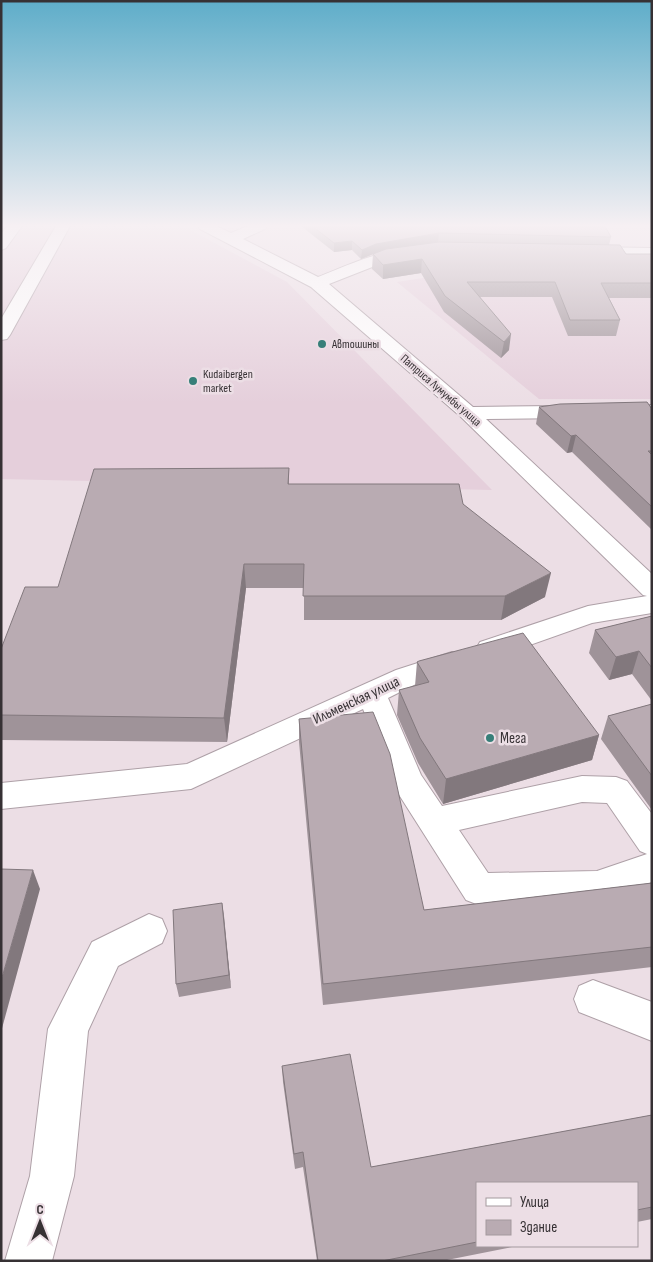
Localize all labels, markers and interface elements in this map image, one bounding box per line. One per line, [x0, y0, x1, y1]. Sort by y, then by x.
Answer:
place label: Автошины [331, 337, 379, 352]
marker: Автошины [316, 338, 328, 350]
street label: Патриса Лумумбы улица [397, 351, 485, 430]
place label: Kudaibergen market [203, 367, 253, 396]
marker: Kudaibergen market [187, 375, 199, 387]
street label: Ильменская улица [310, 672, 403, 729]
place label: Мега [500, 729, 526, 748]
marker: Мега [484, 732, 496, 744]
legend [476, 1182, 638, 1247]
text: Улица [520, 1193, 549, 1212]
north arrow [15, 1197, 65, 1247]
text: С [36, 1201, 44, 1218]
text: Здание [520, 1218, 557, 1237]

